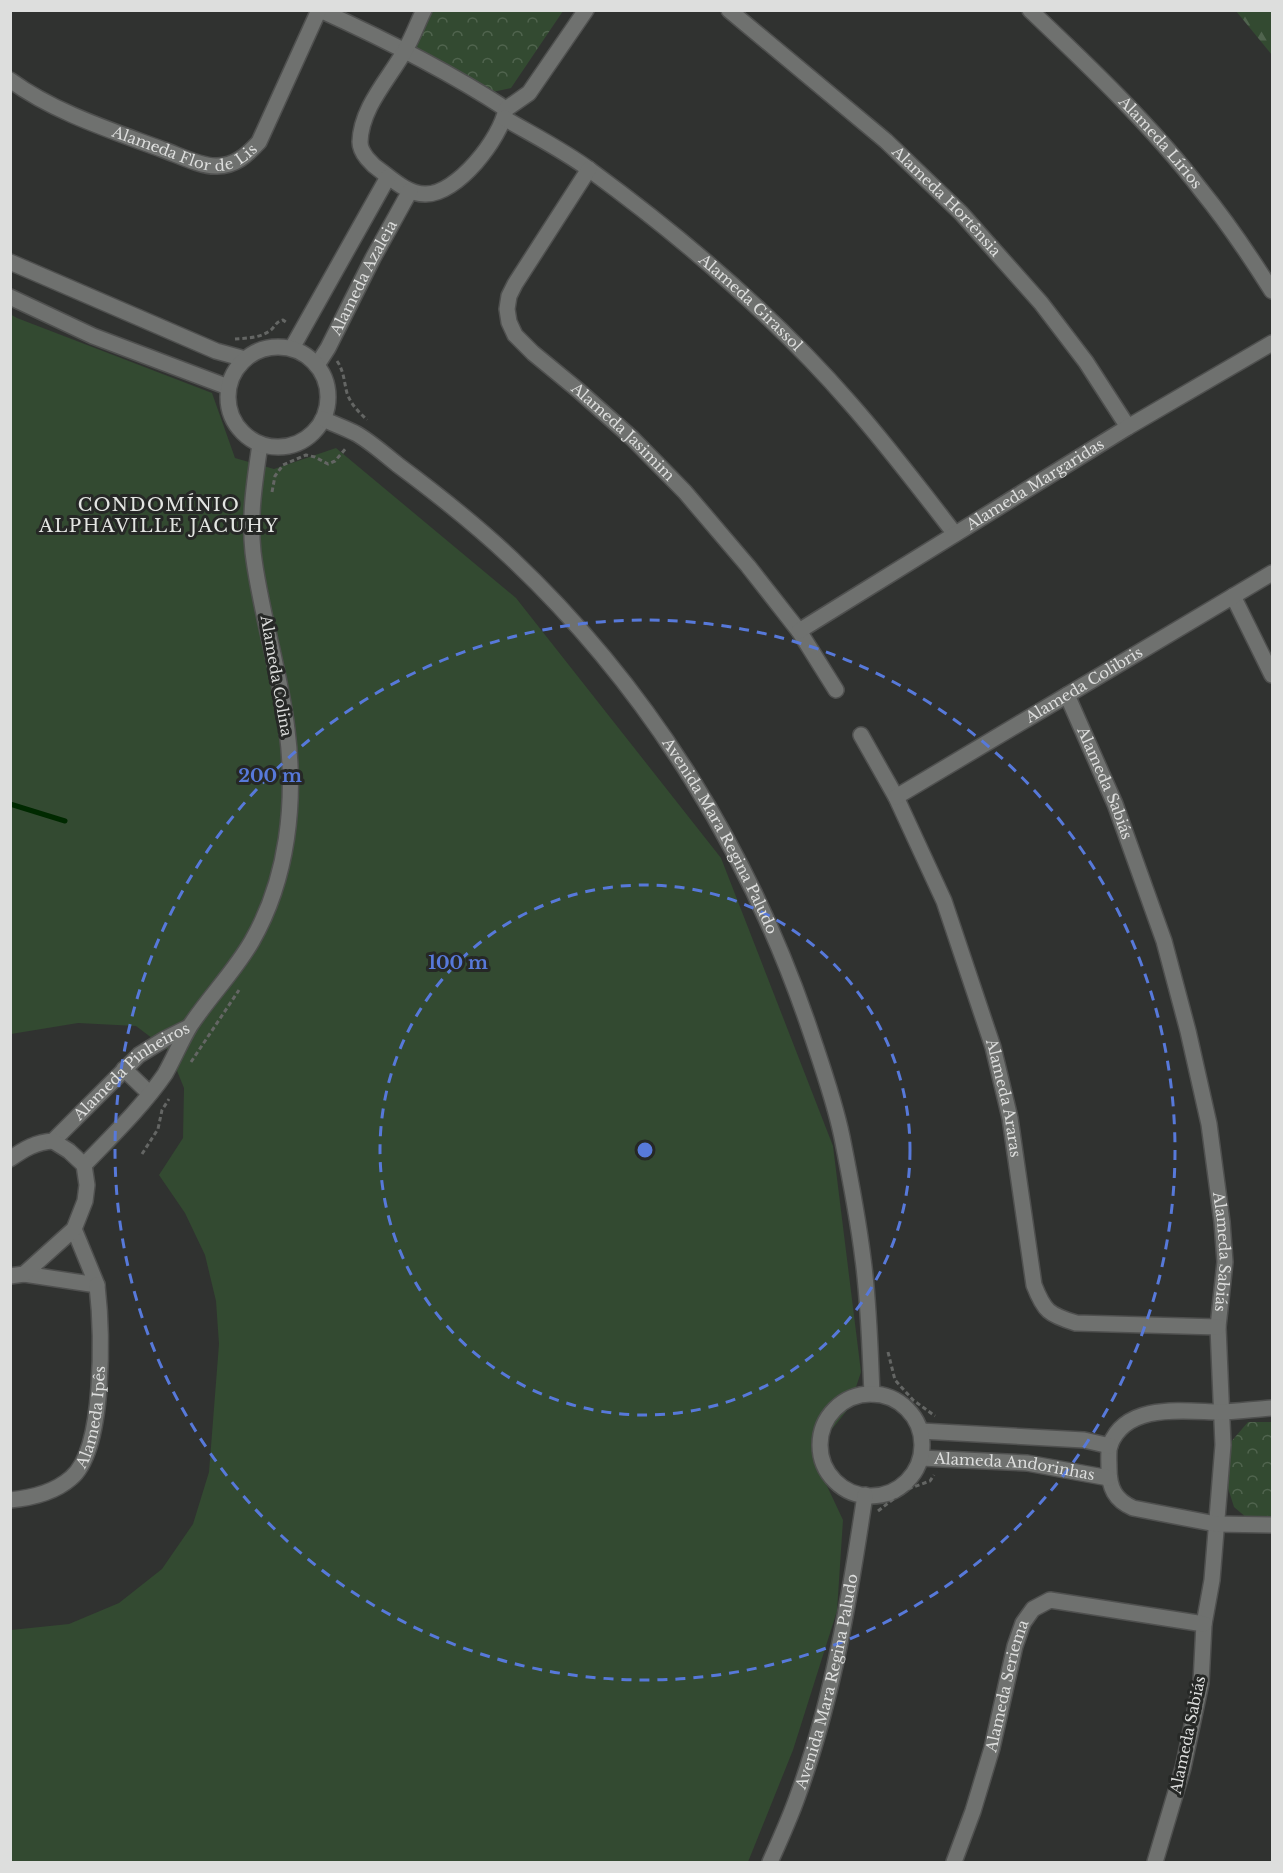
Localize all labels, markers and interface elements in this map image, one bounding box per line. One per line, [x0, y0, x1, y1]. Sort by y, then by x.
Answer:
street label: Alameda Lírios [1114, 91, 1207, 193]
street label: Alameda Flor de Lis [109, 122, 261, 175]
street label: Alameda Hortênsia [888, 141, 1006, 261]
street label: Alameda Azaleia [325, 216, 401, 339]
street label: Alameda Girassol [694, 249, 807, 355]
street label: Alameda Jasimim [567, 378, 679, 485]
street label: Alameda Margaridas [962, 434, 1108, 535]
district label: CONDOMÍNIO ALPHAVILLE JACUHY [38, 493, 279, 537]
street label: Alameda Colina [256, 613, 297, 739]
street label: Alameda Colibris [1021, 642, 1146, 727]
street label: Alameda Sabiás [1073, 723, 1137, 842]
street label: Avenida Mara Regina Paludo [658, 733, 782, 937]
text: 200 m [238, 765, 302, 787]
text: 100 m [428, 952, 488, 974]
street label: Alameda Pinheiros [68, 1018, 193, 1125]
street label: Alameda Araras [982, 1035, 1026, 1159]
centre of rings [635, 1140, 655, 1160]
street label: Alameda Sabiás [1209, 1190, 1235, 1313]
street label: Alameda Ipês [71, 1366, 109, 1472]
street label: Alameda Andorinhas [933, 1449, 1096, 1484]
street label: Avenida Mara Regina Paludo [791, 1572, 862, 1793]
street label: Alameda Seriema [981, 1616, 1033, 1755]
street label: Alameda Sabiás [1166, 1674, 1209, 1797]

